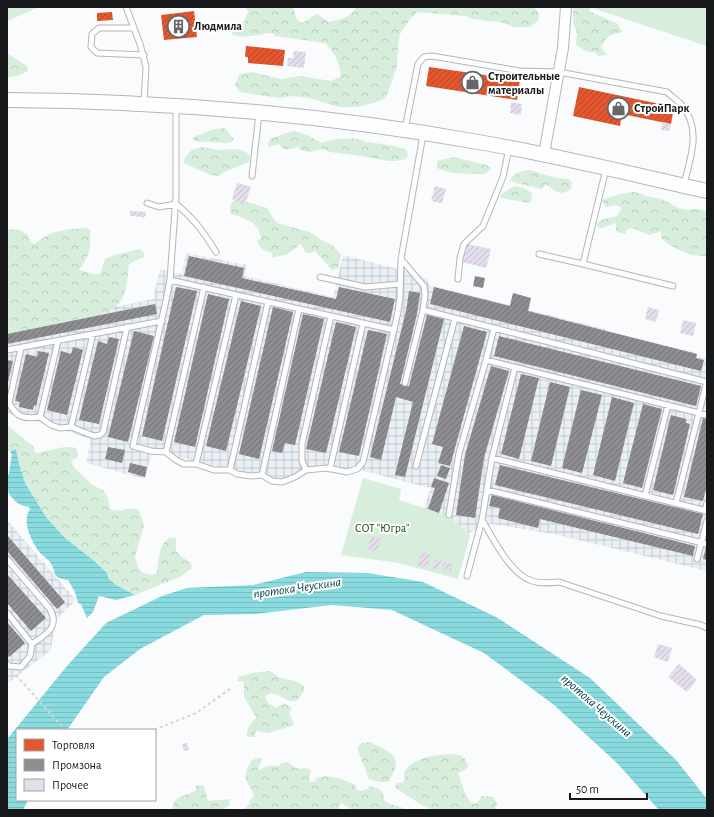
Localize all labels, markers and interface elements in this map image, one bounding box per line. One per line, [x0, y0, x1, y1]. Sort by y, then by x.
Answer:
building icon: Людмила [166, 13, 192, 39]
place label: Людмила [194, 20, 242, 32]
shop icon: Строительные материалы [460, 70, 486, 96]
place label: Строительные материалы [488, 70, 560, 96]
shop icon: СтройПарк [605, 95, 631, 121]
place label: СтройПарк [634, 102, 689, 114]
park label: СОТ "Югра" [355, 522, 409, 534]
water label: протока Чеускина [252, 576, 342, 601]
water label: протока Чеускина [558, 672, 634, 740]
legend [16, 729, 156, 801]
text: Торговля [52, 739, 95, 751]
text: Промзона [52, 759, 102, 771]
scale bar [570, 775, 647, 801]
text: Прочее [52, 779, 88, 791]
text: 50 m [576, 783, 599, 795]

